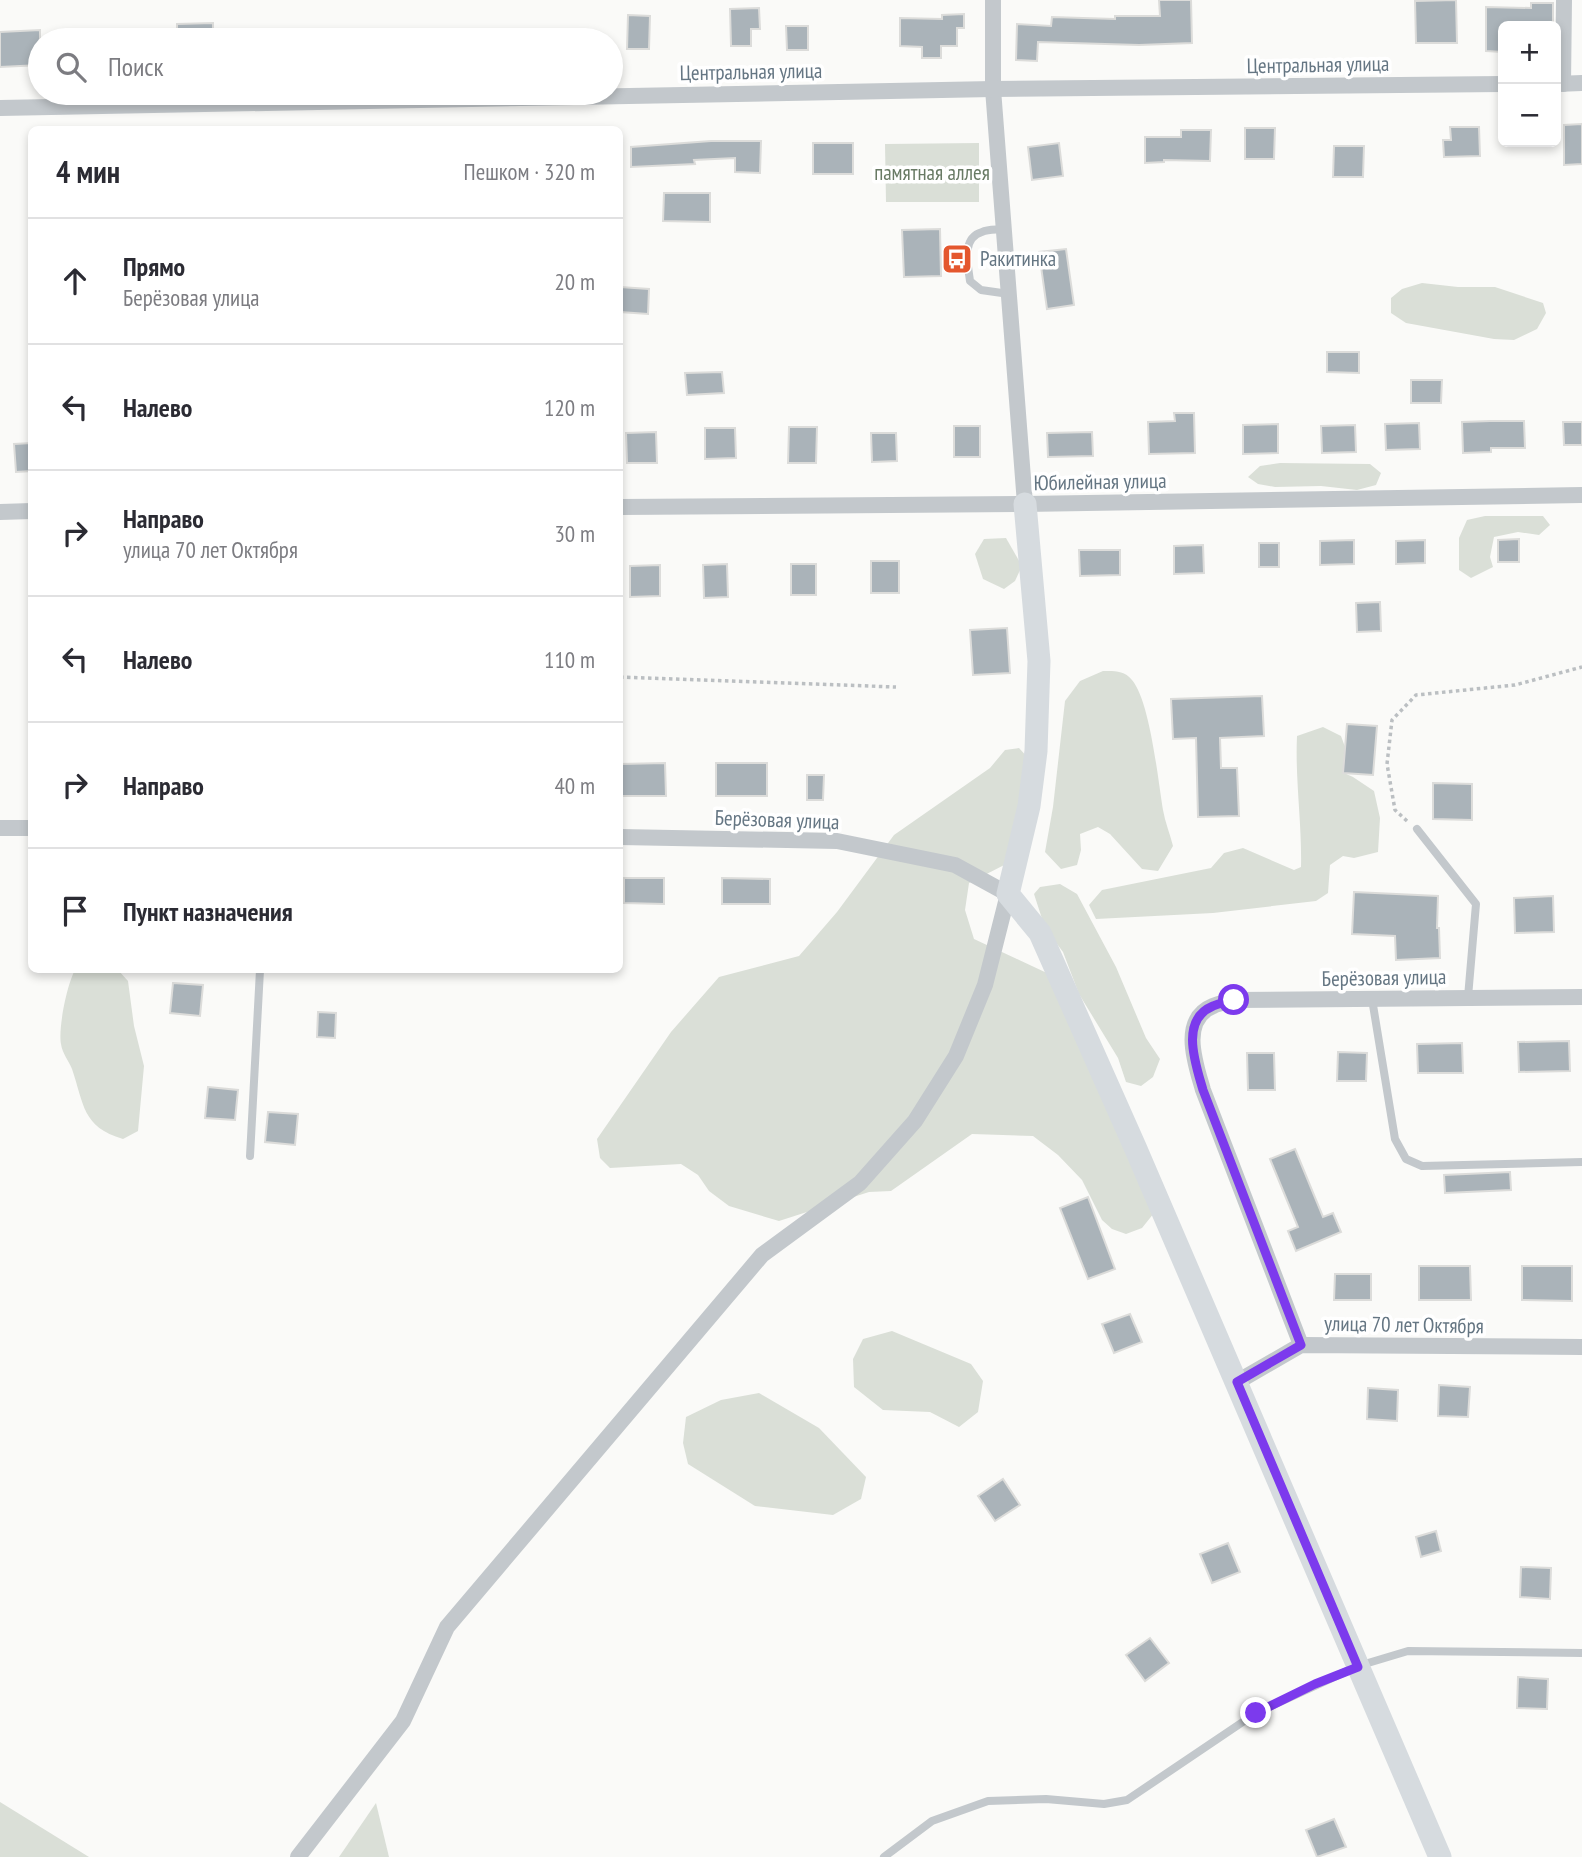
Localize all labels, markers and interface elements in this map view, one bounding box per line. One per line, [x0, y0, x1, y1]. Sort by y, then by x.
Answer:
map controls [1498, 21, 1561, 147]
button: + [1498, 21, 1561, 84]
search box [28, 28, 623, 105]
icon: search [52, 48, 90, 86]
text: Поиск [108, 50, 164, 83]
street label: Центральная улица [1246, 50, 1390, 79]
street label: Центральная улица [679, 57, 823, 86]
button: − [1498, 84, 1561, 147]
text: 4 мин [56, 152, 120, 191]
text: Пешком · 320 m [464, 157, 595, 186]
park label: памятная аллея [874, 159, 990, 186]
bus stop icon: Ракитинка [940, 242, 974, 276]
place label: Ракитинка [980, 245, 1056, 272]
text: Прямо [123, 250, 185, 283]
icon: ahead [56, 262, 94, 300]
text: 20 m [554, 267, 595, 296]
text: Берёзовая улица [123, 283, 260, 312]
icon: left [56, 388, 94, 426]
text: Налево [123, 391, 192, 424]
text: 120 m [544, 393, 595, 422]
street label: Юбилейная улица [1033, 467, 1167, 496]
text: Направо [123, 502, 204, 535]
icon: right [56, 514, 94, 552]
text: 30 m [554, 519, 595, 548]
text: улица 70 лет Октября [123, 535, 298, 564]
icon: left [56, 640, 94, 678]
text: Налево [123, 643, 192, 676]
text: 110 m [544, 645, 595, 674]
icon: right [56, 766, 94, 804]
text: Направо [123, 769, 204, 802]
text: 40 m [554, 771, 595, 800]
street label: Берёзовая улица [714, 804, 840, 835]
icon: arrive [56, 892, 94, 930]
text: Пункт назначения [123, 895, 293, 928]
street label: Берёзовая улица [1321, 963, 1447, 992]
route start [1218, 984, 1249, 1015]
street label: улица 70 лет Октября [1324, 1310, 1484, 1339]
route end [1240, 1697, 1271, 1728]

